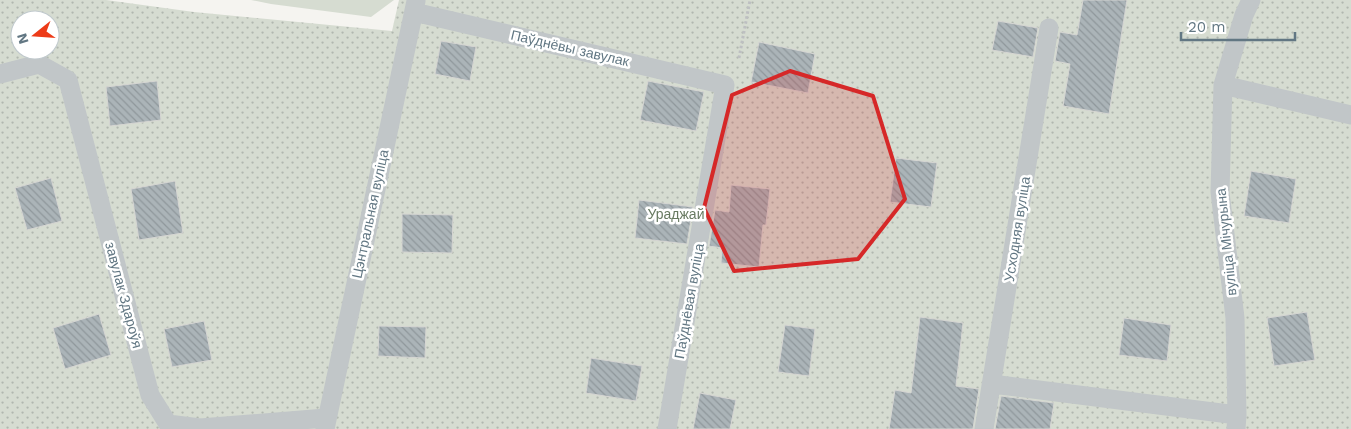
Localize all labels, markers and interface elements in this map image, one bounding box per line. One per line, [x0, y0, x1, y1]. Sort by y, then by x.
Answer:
north arrow [10, 10, 60, 60]
scale bar [1181, 10, 1295, 42]
text: 20 m [1188, 18, 1226, 36]
street label: Паўднёвы завулак [509, 27, 632, 70]
text: N [13, 32, 32, 46]
street label: Цэнтральная вуліца [349, 148, 392, 280]
street label: Усходняя вуліца [1001, 175, 1033, 283]
street label: вуліца Мічурына [1212, 187, 1240, 297]
park label: Ураджай [648, 206, 704, 222]
street label: завулак Здароўя [102, 240, 146, 350]
street label: Паўднёвая вуліца [671, 242, 707, 360]

